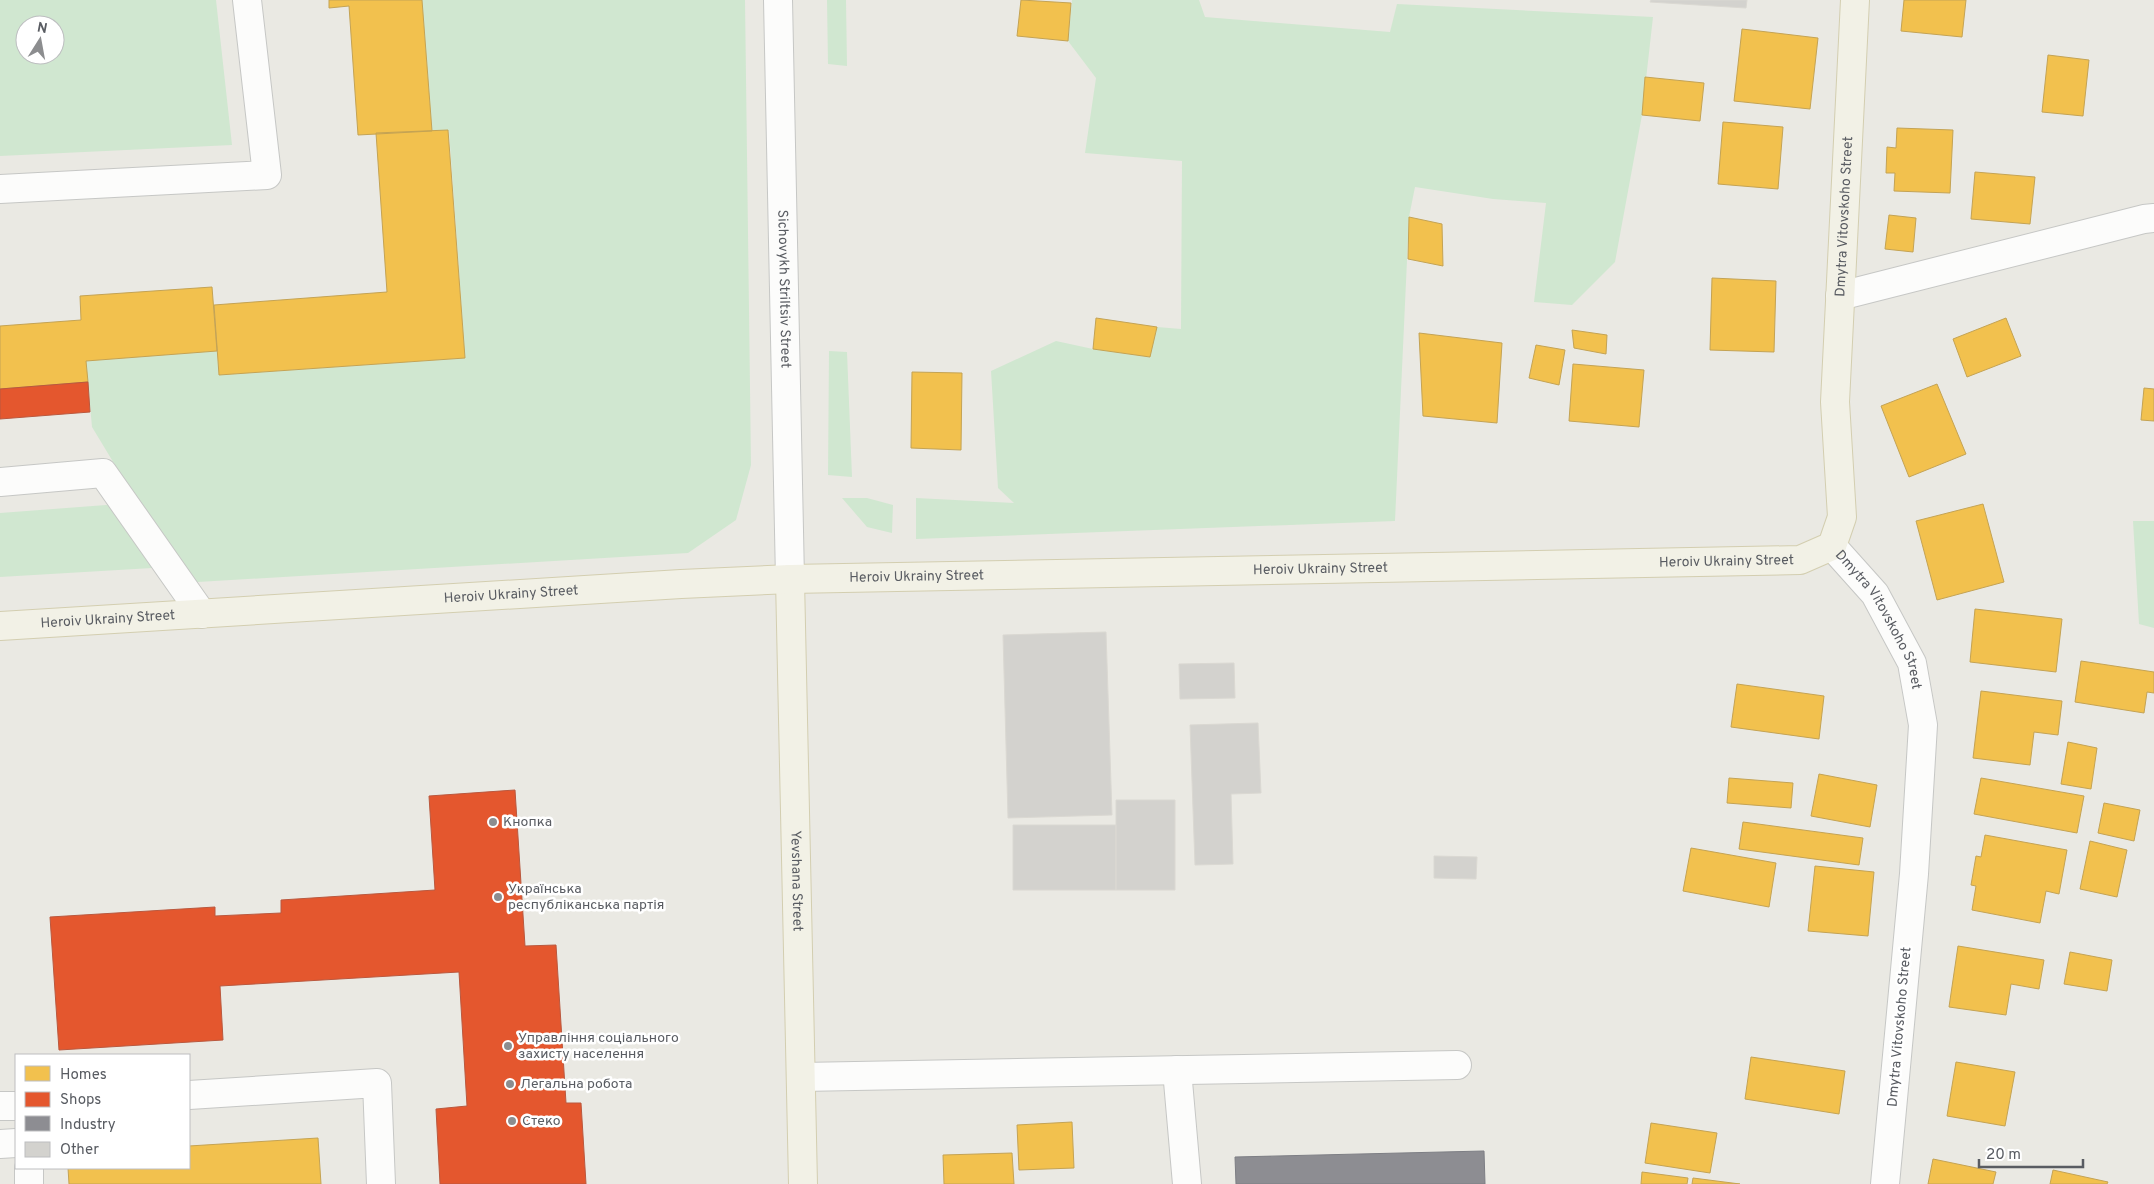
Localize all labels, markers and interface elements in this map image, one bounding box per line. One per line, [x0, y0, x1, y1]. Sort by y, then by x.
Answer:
north arrow [15, 15, 65, 65]
text: N [36, 19, 49, 38]
street label: Dmytra Vitovskoho Street [1832, 136, 1857, 297]
street label: Sichovykh Striltsiv Street [774, 210, 794, 368]
street label: Dmytra Vitovskoho Street [1831, 547, 1925, 691]
street label: Heroiv Ukrainy Street [1659, 552, 1794, 571]
street label: Heroiv Ukrainy Street [1253, 559, 1388, 579]
street label: Heroiv Ukrainy Street [849, 567, 984, 586]
street label: Heroiv Ukrainy Street [443, 582, 579, 607]
street label: Heroiv Ukrainy Street [40, 607, 176, 632]
place label: Кнопка [503, 814, 552, 831]
marker: Кнопка [487, 816, 499, 828]
street label: Yevshana Street [787, 830, 806, 932]
place label: Українська республіканська партія [508, 881, 664, 914]
marker: Українська республіканська партія [492, 891, 504, 903]
street label: Dmytra Vitovskoho Street [1885, 946, 1915, 1108]
place label: Управління соціального захисту населення [518, 1030, 679, 1063]
marker: Управління соціального захисту населення [502, 1040, 514, 1052]
legend [15, 1054, 190, 1169]
text: Homes [60, 1066, 107, 1085]
place label: Легальна робота [520, 1076, 632, 1093]
marker: Легальна робота [504, 1078, 516, 1090]
text: Shops [60, 1091, 101, 1110]
place label: Стеко [522, 1113, 561, 1130]
marker: Стеко [506, 1115, 518, 1127]
text: Industry [60, 1116, 116, 1135]
scale bar [1979, 1136, 2083, 1168]
text: Other [60, 1141, 99, 1160]
text: 20 m [1986, 1146, 2021, 1165]

